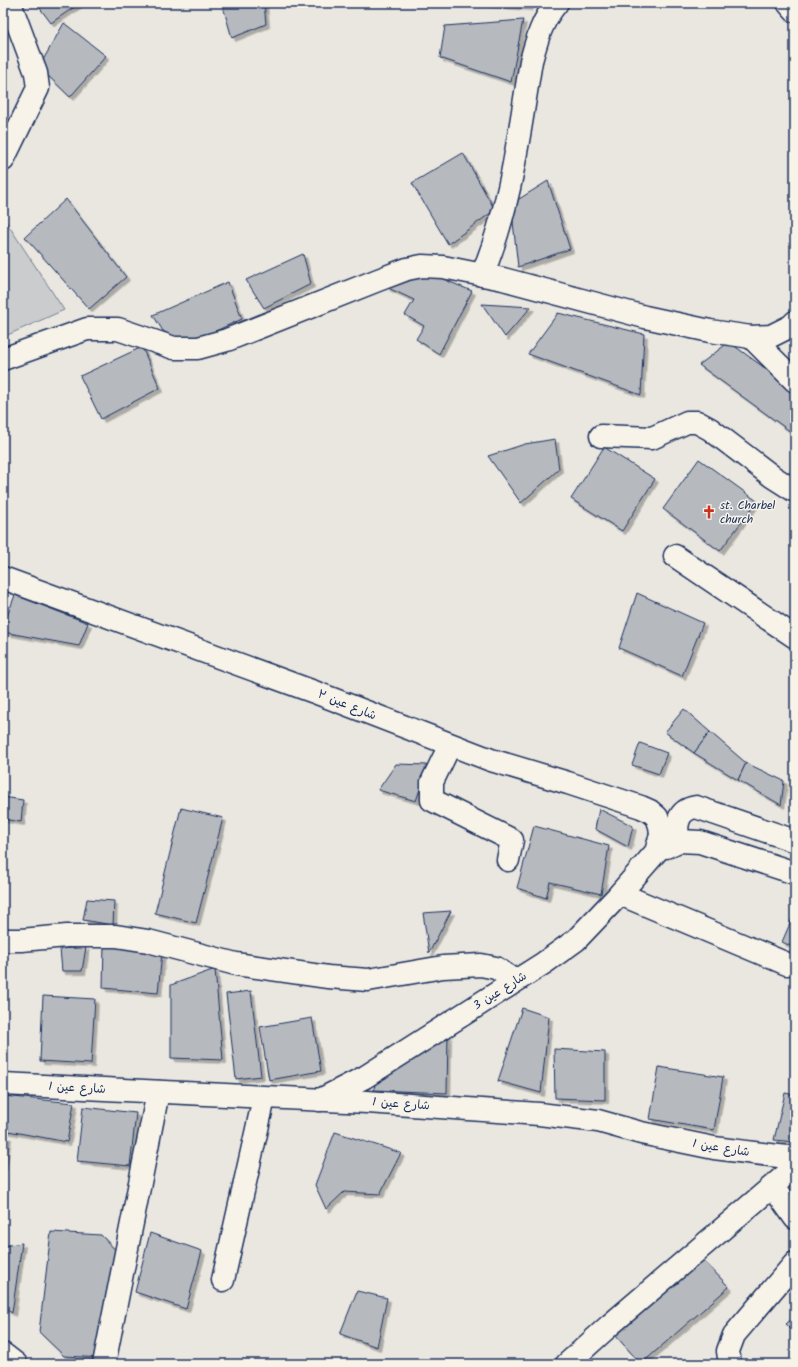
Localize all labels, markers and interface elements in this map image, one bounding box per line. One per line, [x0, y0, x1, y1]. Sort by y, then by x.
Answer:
place label: st. Charbel church [720, 496, 775, 529]
church icon: st. Charbel church [701, 504, 717, 520]
street label: شارع عين ٣ [315, 685, 379, 725]
street label: شارع عين 3 [469, 967, 531, 1015]
street label: شارع عين 1 [48, 1077, 106, 1099]
street label: شارع عين 1 [372, 1093, 430, 1115]
street label: شارع عين 1 [691, 1134, 751, 1162]

